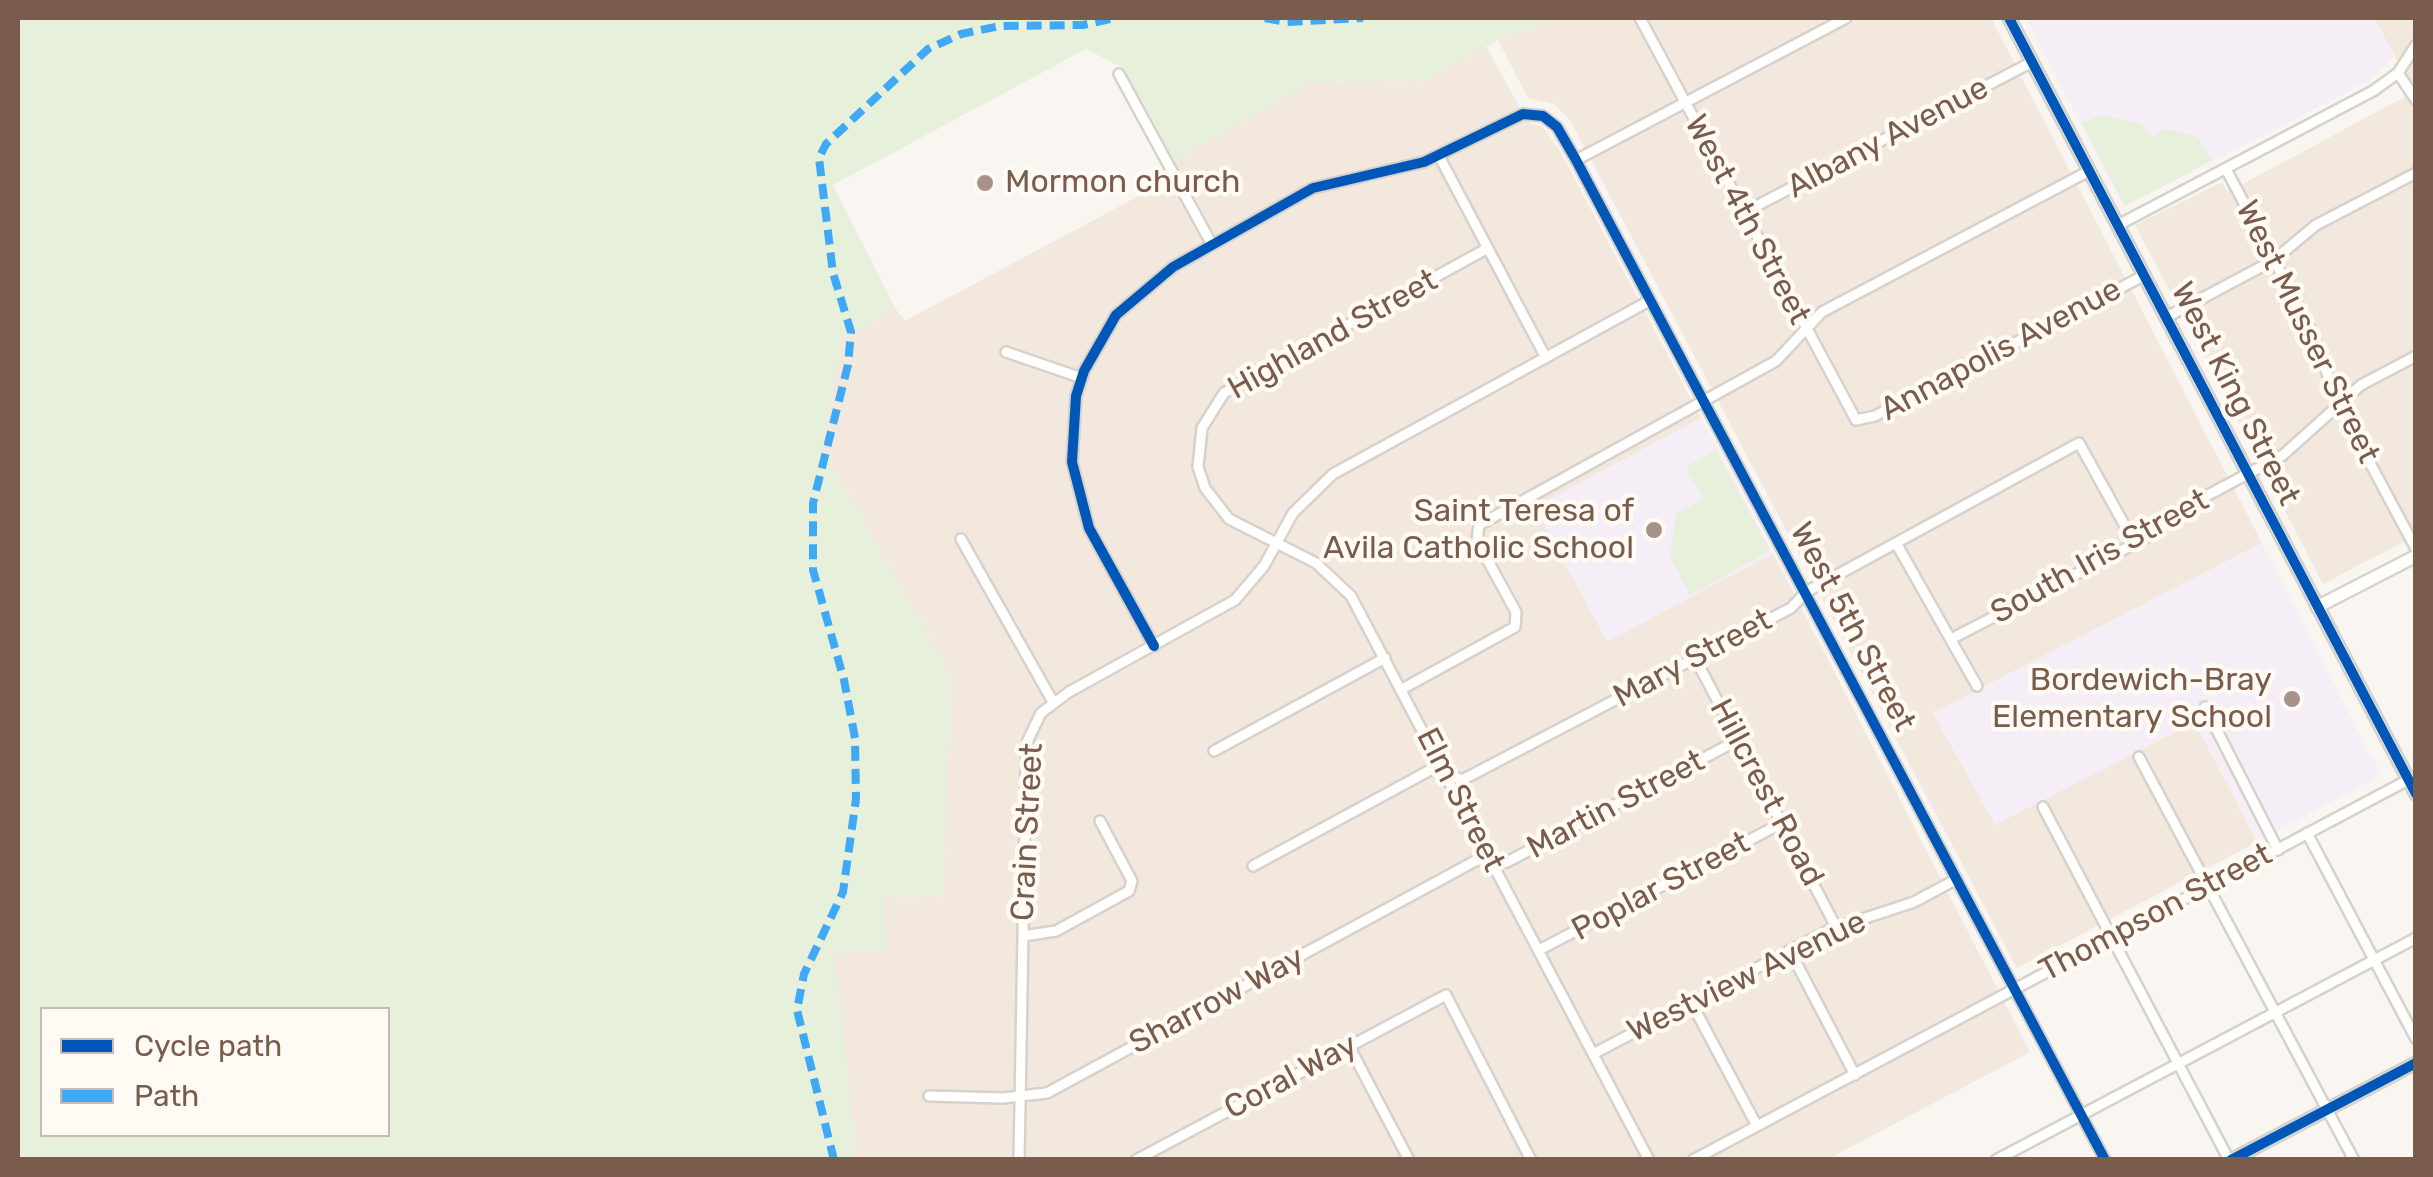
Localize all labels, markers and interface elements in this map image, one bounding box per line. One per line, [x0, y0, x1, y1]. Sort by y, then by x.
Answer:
street label: Albany Avenue [1781, 69, 1995, 207]
street label: West 4th Street [1676, 109, 1818, 331]
place label: Mormon church [1005, 164, 1240, 202]
marker: Mormon church [974, 172, 996, 194]
street label: West Musser Street [2227, 194, 2387, 470]
street label: Highland Street [1222, 262, 1444, 408]
street label: Annapolis Avenue [1874, 270, 2128, 430]
street label: West King Street [2162, 276, 2308, 512]
street label: South Iris Street [1985, 481, 2215, 633]
place label: Saint Teresa of Avila Catholic School [1323, 493, 1634, 568]
street label: West 5th Street [1781, 516, 1923, 738]
marker: Saint Teresa of Avila Catholic School [1643, 519, 1665, 541]
street label: Mary Street [1608, 601, 1778, 717]
place label: Bordewich-Bray Elementary School [1992, 662, 2272, 737]
marker: Bordewich-Bray Elementary School [2281, 688, 2303, 710]
street label: Hillcrest Road [1701, 693, 1831, 893]
street label: Elm Street [1407, 722, 1513, 878]
street label: Crain Street [1004, 742, 1052, 922]
street label: Martin Street [1521, 742, 1711, 868]
street label: Poplar Street [1566, 824, 1756, 950]
street label: Thompson Street [2033, 836, 2279, 990]
street label: Westview Avenue [1622, 903, 1872, 1051]
street label: Sharrow Way [1123, 939, 1311, 1063]
legend [40, 1007, 390, 1137]
street label: Coral Way [1218, 1026, 1364, 1128]
text: Cycle path [134, 1028, 282, 1064]
text: Path [134, 1078, 199, 1114]

